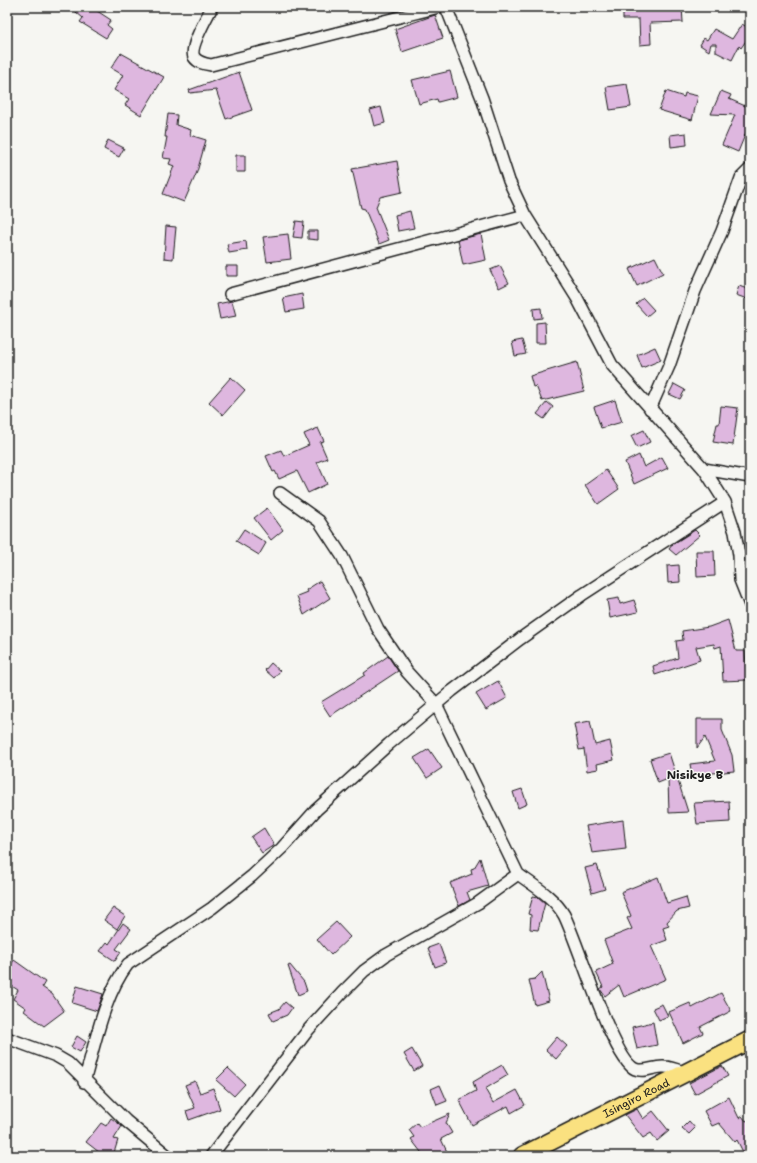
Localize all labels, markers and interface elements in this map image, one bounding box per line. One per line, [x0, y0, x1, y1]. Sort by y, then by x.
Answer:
district label: Nisikye B [667, 767, 724, 783]
street label: Isingiro Road [600, 1075, 672, 1121]

